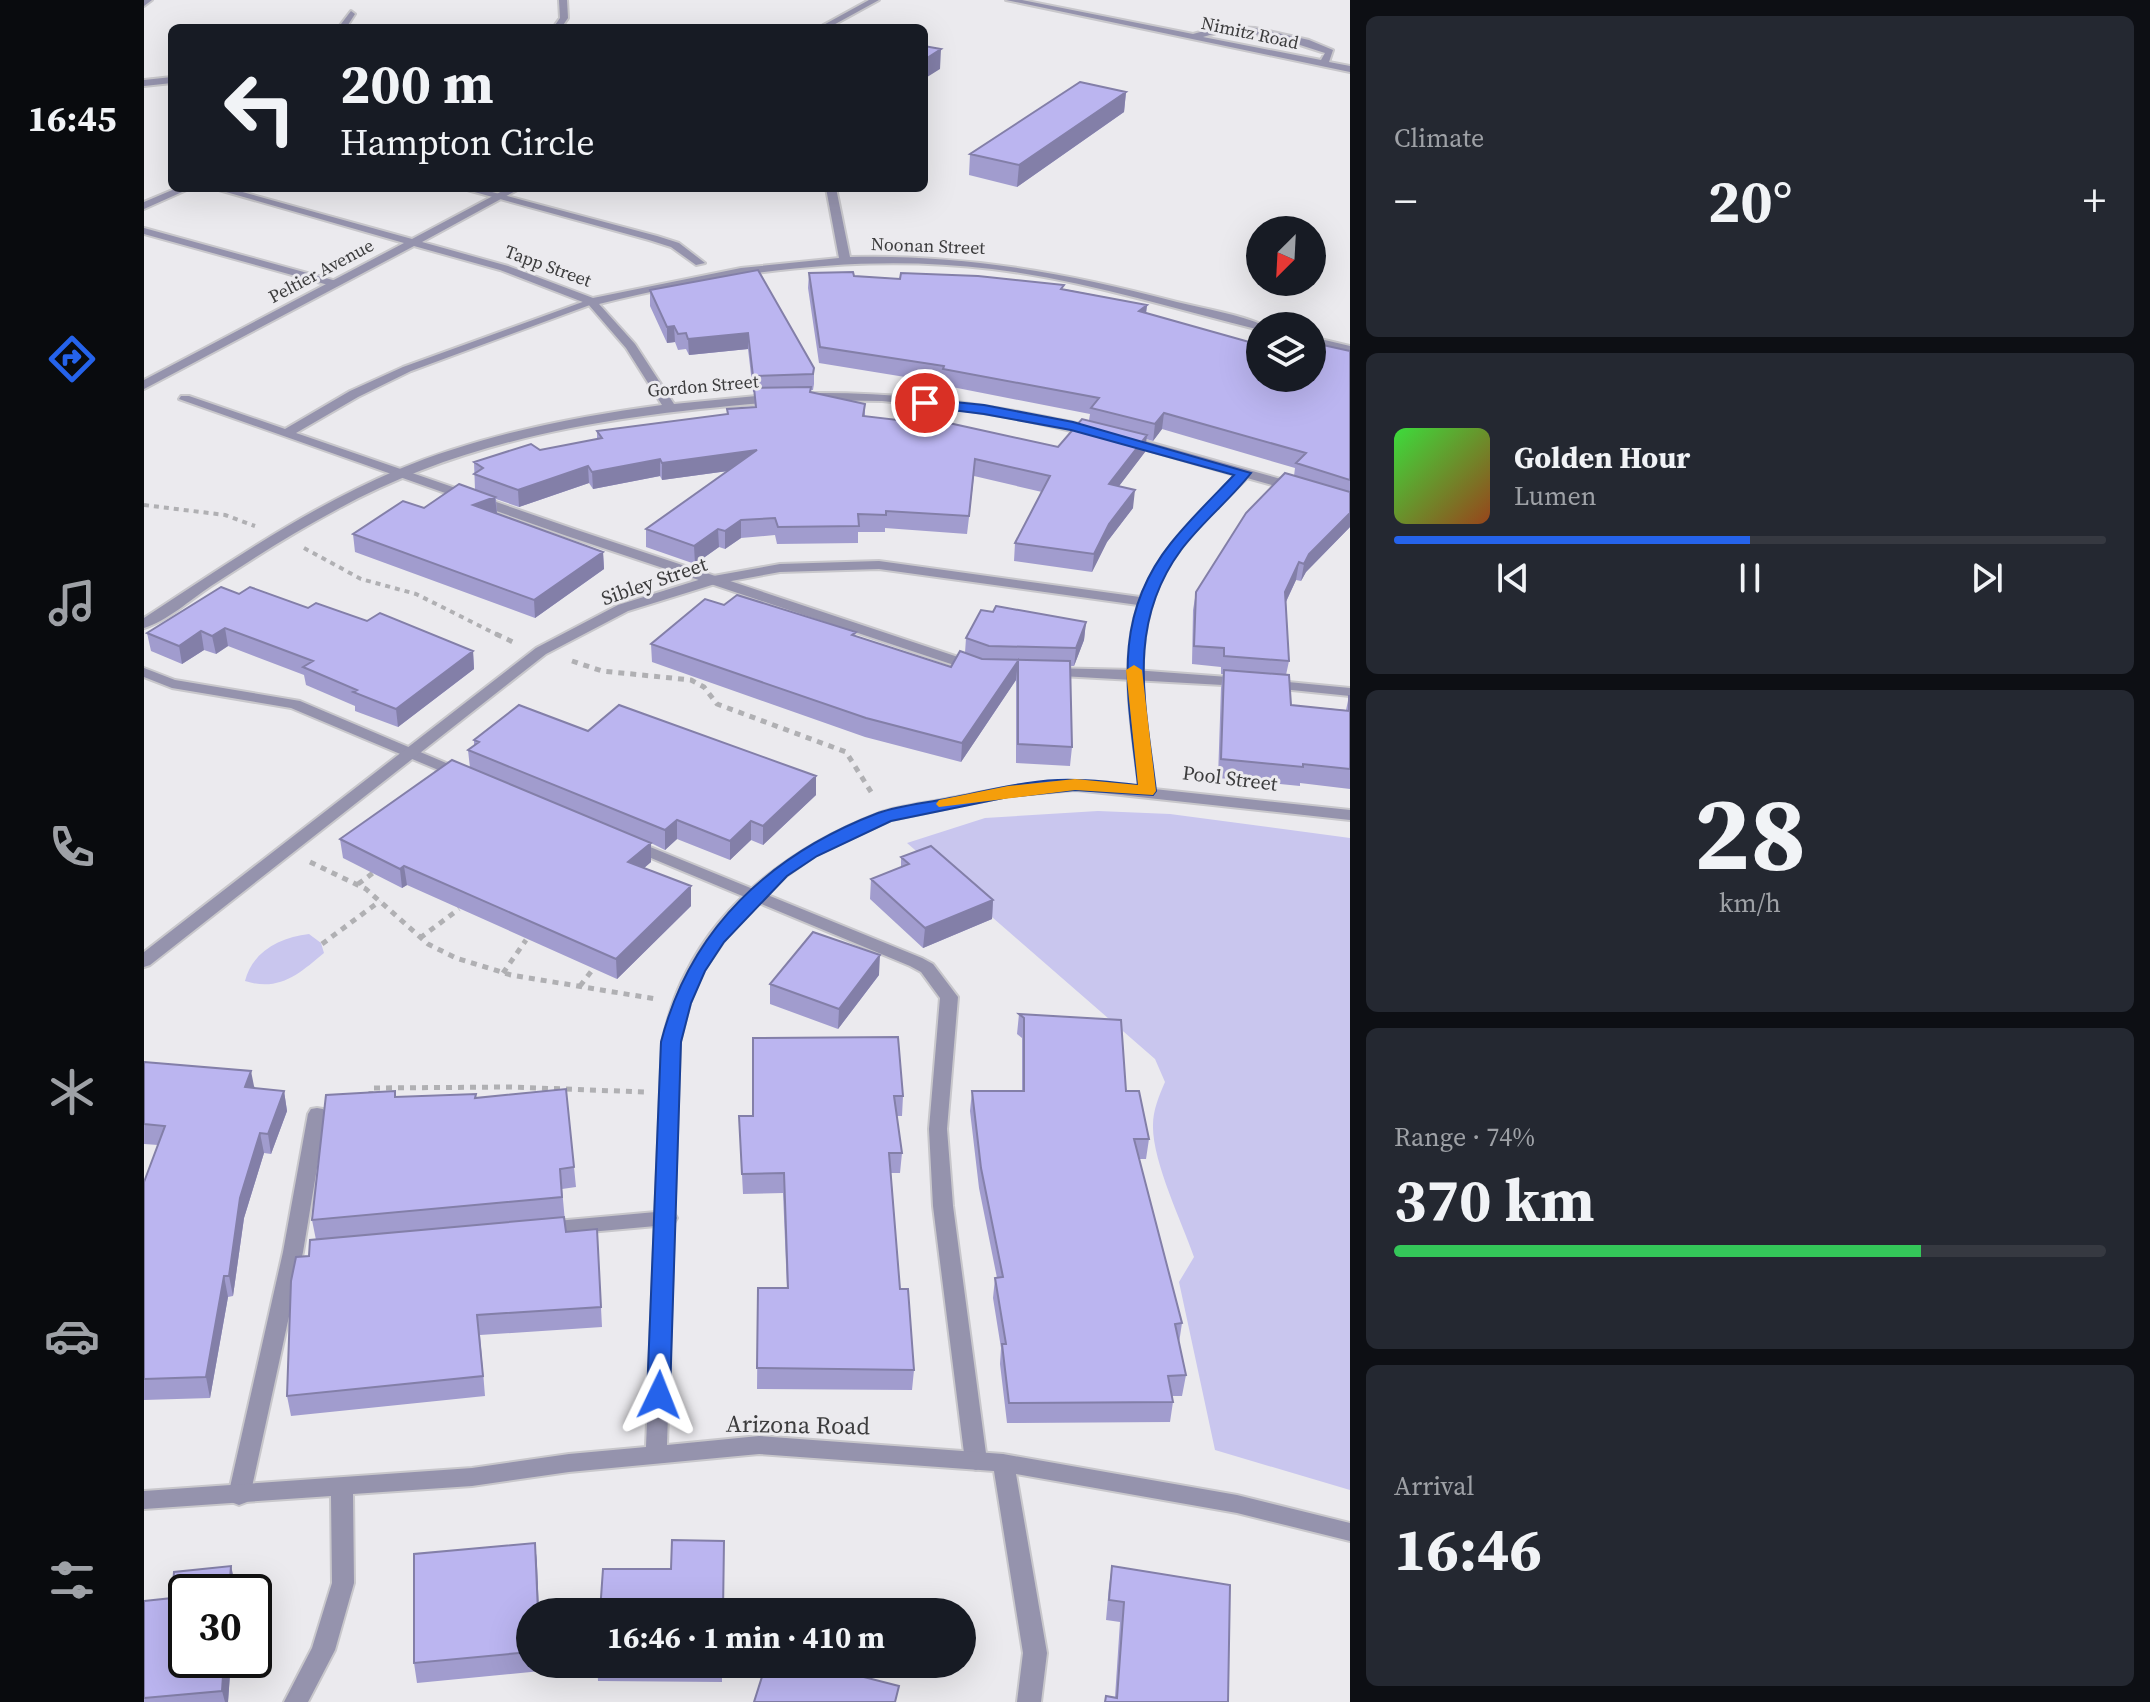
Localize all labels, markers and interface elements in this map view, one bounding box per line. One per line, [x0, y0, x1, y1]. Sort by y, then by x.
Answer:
street label: Nimitz Road [1199, 10, 1301, 55]
text: 200 m [340, 45, 494, 122]
icon: left [208, 56, 312, 160]
text: 16:45 [28, 94, 116, 143]
text: Hampton Circle [340, 118, 595, 167]
text: Climate [1394, 120, 1484, 156]
text: 20° [1708, 160, 1792, 242]
text: − [1394, 170, 1417, 231]
text: + [2083, 170, 2106, 231]
north arrow [1246, 216, 1326, 296]
map controls [1246, 216, 1326, 392]
street label: Noonan Street [870, 231, 986, 260]
street label: Peltier Avenue [264, 232, 378, 309]
street label: Tapp Street [501, 238, 595, 293]
button: layers [1246, 312, 1326, 392]
icon: directions [44, 331, 100, 387]
street label: Gordon Street [646, 368, 760, 403]
pin [891, 369, 959, 437]
icon: arrive [903, 381, 947, 425]
text: Golden Hour [1514, 437, 1690, 478]
text: Lumen [1514, 478, 1596, 514]
street label: Sibley Street [597, 550, 711, 612]
icon: previous [1491, 556, 1535, 600]
icon: pause [1728, 556, 1772, 600]
icon: next [1965, 556, 2009, 600]
icon: music [44, 575, 100, 631]
street label: Pool Street [1181, 758, 1280, 798]
text: 28 [1694, 761, 1806, 904]
icon: phone [44, 819, 100, 875]
text: km/h [1719, 885, 1781, 921]
icon: climate [44, 1064, 100, 1120]
text: Range · 74% [1394, 1119, 1535, 1155]
text: 370 km [1394, 1159, 1595, 1241]
icon: car [44, 1308, 100, 1364]
position arrow [617, 1353, 701, 1437]
street label: Arizona Road [726, 1407, 871, 1442]
text: Arrival [1394, 1468, 1474, 1504]
text: 16:46 [1394, 1508, 1542, 1590]
icon: filters [44, 1552, 100, 1608]
speed limit sign: 30 [168, 1574, 272, 1678]
text: 16:46 · 1 min · 410 m [607, 1617, 885, 1658]

